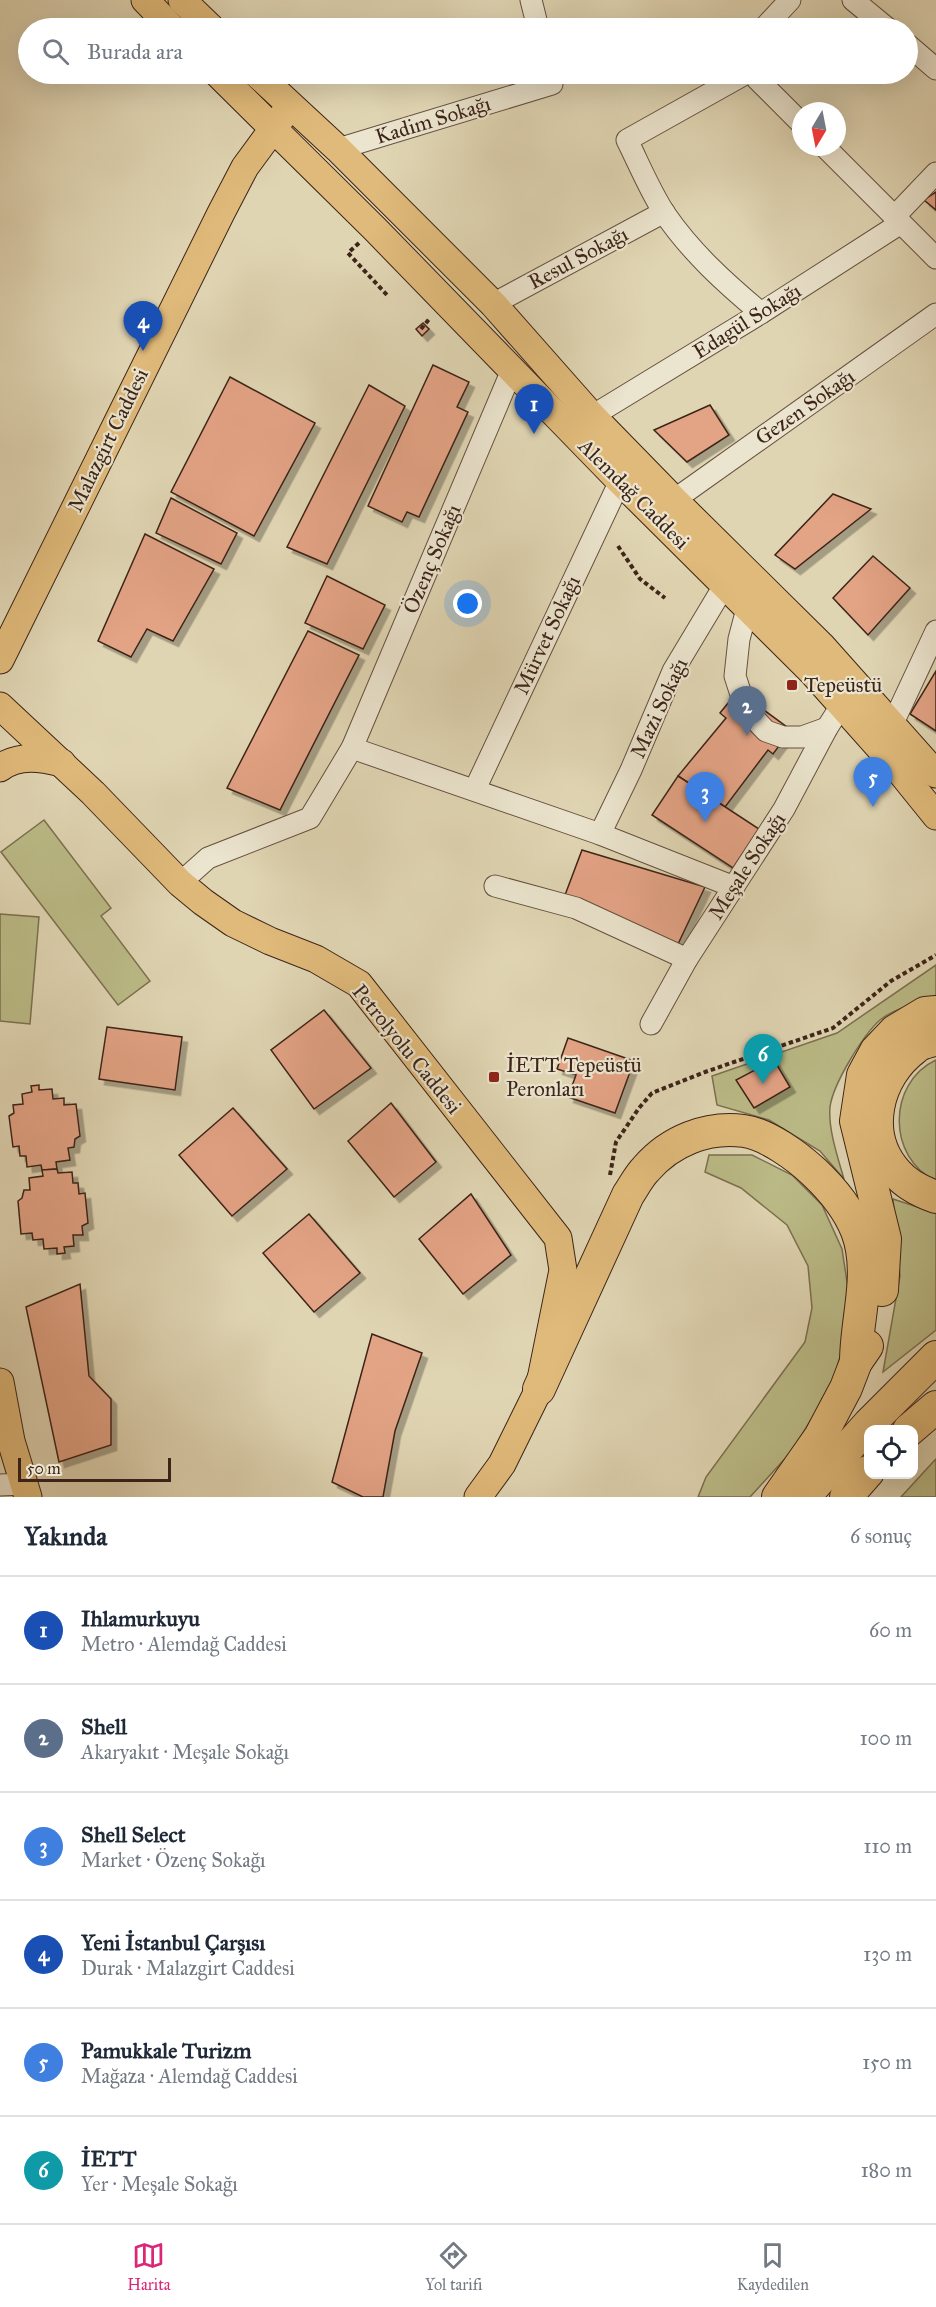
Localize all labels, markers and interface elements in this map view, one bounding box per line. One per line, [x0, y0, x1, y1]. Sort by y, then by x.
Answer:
search box [18, 18, 918, 84]
icon: search [39, 35, 72, 68]
text: Burada ara [87, 38, 183, 65]
street label: Kadim Sokağı [372, 90, 494, 150]
north arrow [792, 102, 846, 156]
street label: Resul Sokağı [524, 221, 633, 295]
street label: Edagül Sokağı [688, 277, 806, 365]
pin: 4 [124, 302, 162, 351]
street label: Gezen Sokağı [750, 363, 860, 451]
street label: Malazgirt Caddesi [62, 364, 154, 516]
pin: 1 [514, 384, 554, 434]
street label: Alemdağ Caddesi [572, 432, 695, 555]
street label: Özenç Sokağı [397, 500, 467, 618]
street label: Mürvet Sokağı [508, 571, 586, 699]
your location [453, 589, 482, 618]
street label: Mazi Sokağı [625, 654, 694, 762]
place label: Tepeüstü [804, 672, 882, 698]
marker: Tepeüstü [785, 678, 799, 692]
pin: 2 [728, 686, 766, 736]
pin: 5 [854, 758, 892, 807]
pin: 3 [686, 772, 724, 822]
street label: Meşale Sokağı [703, 807, 791, 924]
street label: Petrolyolu Caddesi [347, 979, 467, 1119]
pin: 6 [744, 1034, 783, 1084]
place label: İETT Tepeüstü Peronları [506, 1052, 642, 1102]
marker: İETT Tepeüstü Peronları [487, 1070, 501, 1084]
map controls [864, 1425, 918, 1479]
button: locate [864, 1425, 918, 1479]
scale bar [18, 1455, 171, 1482]
text: 50 m [27, 1459, 61, 1478]
text: Yakında [24, 1520, 107, 1552]
text: 6 sonuç [850, 1524, 912, 1548]
text: Ihlamurkuyu [81, 1605, 200, 1632]
text: 1 [40, 1618, 47, 1642]
text: 60 m [869, 1618, 912, 1642]
text: Metro · Alemdağ Caddesi [81, 1632, 287, 1656]
text: Shell [81, 1713, 127, 1740]
text: 2 [39, 1726, 48, 1750]
text: 100 m [860, 1726, 912, 1750]
text: Akaryakıt · Meşale Sokağı [81, 1740, 289, 1764]
text: Shell Select [81, 1821, 186, 1848]
text: 3 [40, 1834, 48, 1858]
text: 110 m [864, 1834, 912, 1858]
text: Market · Özenç Sokağı [81, 1848, 265, 1872]
text: Yeni İstanbul Çarşısı [81, 1929, 265, 1956]
text: 4 [38, 1942, 49, 1966]
text: 130 m [863, 1942, 912, 1966]
text: Durak · Malazgirt Caddesi [81, 1956, 295, 1980]
text: Pamukkale Turizm [81, 2037, 251, 2064]
text: 5 [39, 2050, 48, 2074]
text: 150 m [862, 2050, 912, 2074]
text: Mağaza · Alemdağ Caddesi [81, 2064, 298, 2088]
text: İETT [81, 2145, 137, 2172]
text: 6 [38, 2158, 49, 2182]
text: 180 m [861, 2158, 912, 2182]
text: Yer · Meşale Sokağı [81, 2172, 238, 2196]
tab: Harita [127, 2239, 171, 2294]
tab: Yol tarifi [425, 2239, 483, 2294]
tab: Kaydedilen [737, 2239, 809, 2294]

